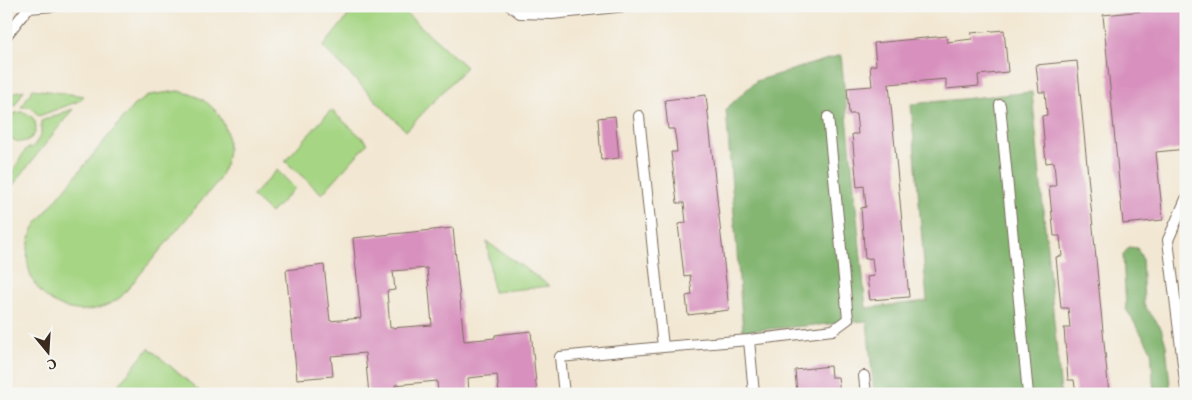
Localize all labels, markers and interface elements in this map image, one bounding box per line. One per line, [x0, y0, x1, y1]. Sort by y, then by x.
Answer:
north arrow [22, 328, 72, 378]
text: С [44, 353, 59, 373]

